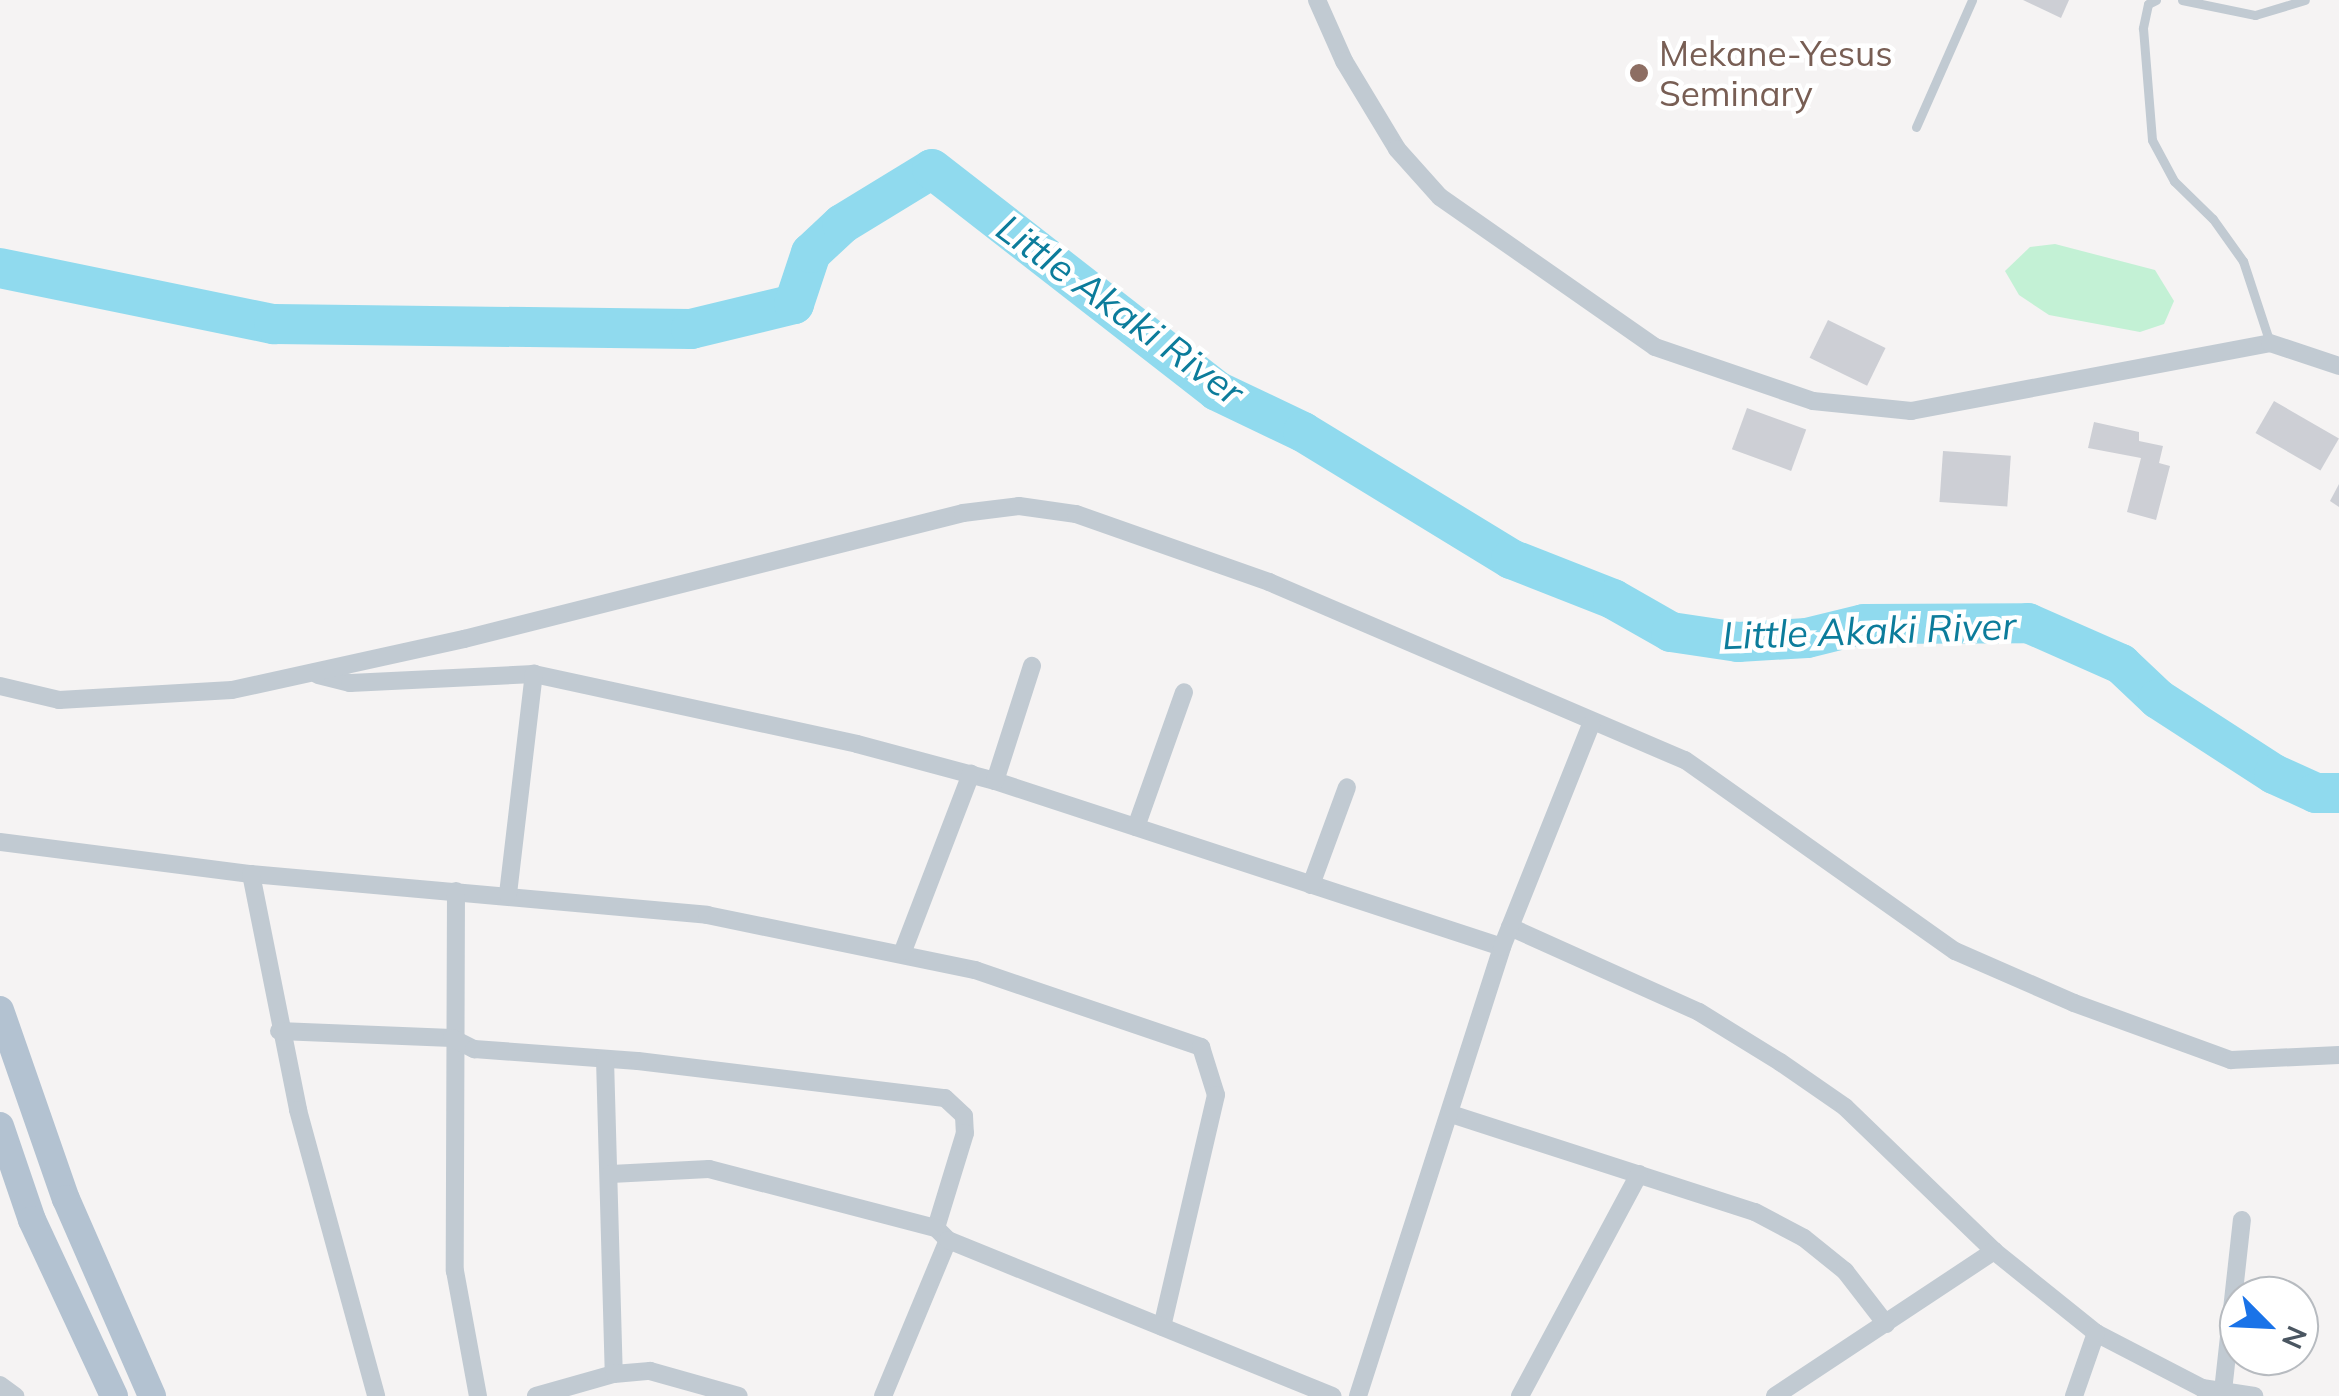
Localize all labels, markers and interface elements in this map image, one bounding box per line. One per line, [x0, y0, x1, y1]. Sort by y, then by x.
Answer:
place label: Mekane-Yesus Seminary [1659, 32, 1893, 114]
marker: Mekane-Yesus Seminary [1628, 62, 1650, 84]
water label: Little Akaki River [988, 205, 1252, 415]
water label: Little Akaki River [1721, 603, 2017, 659]
north arrow [2219, 1276, 2319, 1376]
text: N [2275, 1321, 2315, 1354]

